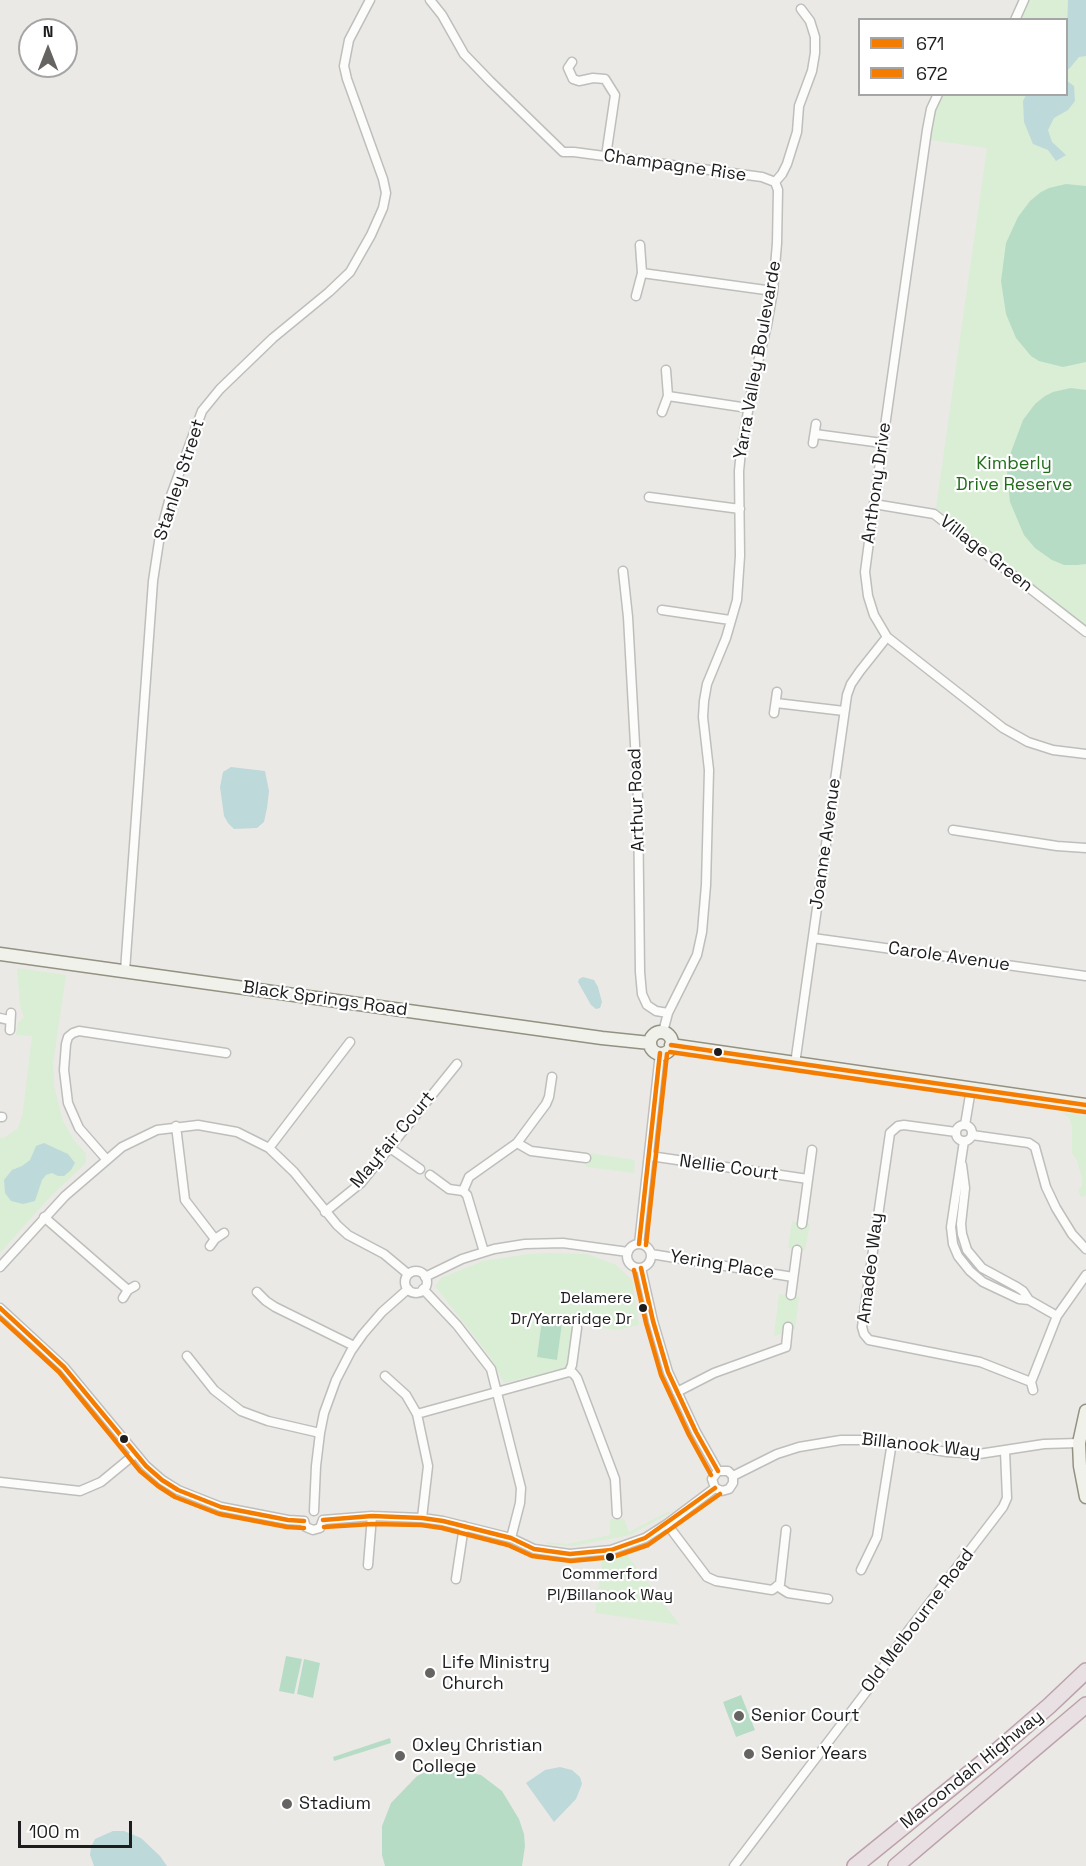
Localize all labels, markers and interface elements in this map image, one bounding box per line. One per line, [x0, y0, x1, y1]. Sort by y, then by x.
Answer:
north arrow [18, 18, 78, 78]
legend [858, 18, 1068, 96]
text: N [43, 21, 53, 42]
text: 671 [916, 32, 944, 55]
text: 672 [916, 62, 948, 85]
street label: Champagne Rise [602, 145, 748, 187]
street label: Yarra Valley Boulevarde [730, 259, 786, 461]
street label: Stanley Street [150, 417, 210, 543]
street label: Anthony Drive [858, 421, 896, 545]
park label: Kimberly Drive Reserve [956, 453, 1072, 496]
street label: Village Green [935, 511, 1037, 597]
street label: Arthur Road [624, 748, 650, 852]
street label: Joanne Avenue [806, 777, 846, 911]
street label: Carole Avenue [887, 938, 1011, 976]
street label: Black Springs Road [241, 977, 409, 1021]
unlabelled marker [712, 1046, 724, 1058]
street label: Mayfair Court [346, 1087, 440, 1193]
street label: Nellie Court [678, 1150, 780, 1186]
street label: Amadeo Way [853, 1211, 889, 1325]
street label: Yering Place [668, 1246, 776, 1284]
place label: Delamere Dr/Yarraridge Dr [511, 1289, 632, 1327]
marker: Delamere Dr/Yarraridge Dr [637, 1302, 649, 1314]
street label: Billanook Way [860, 1429, 982, 1463]
unlabelled marker [118, 1433, 130, 1445]
street label: Old Melbourne Road [857, 1545, 979, 1697]
marker: Commerford Pl/Billanook Way [604, 1551, 616, 1563]
place label: Commerford Pl/Billanook Way [547, 1565, 673, 1603]
place label: Life Ministry Church [442, 1652, 550, 1694]
marker: Life Ministry Church [423, 1666, 437, 1680]
place label: Senior Court [751, 1705, 859, 1727]
street label: Maroondah Highway [896, 1706, 1048, 1834]
marker: Senior Court [732, 1709, 746, 1723]
place label: Oxley Christian College [412, 1735, 543, 1778]
place label: Senior Years [761, 1743, 867, 1765]
marker: Senior Years [742, 1747, 756, 1761]
marker: Oxley Christian College [393, 1749, 407, 1763]
place label: Stadium [299, 1793, 371, 1815]
marker: Stadium [280, 1797, 294, 1811]
scale bar [21, 1809, 135, 1847]
text: 100 m [29, 1820, 80, 1843]

